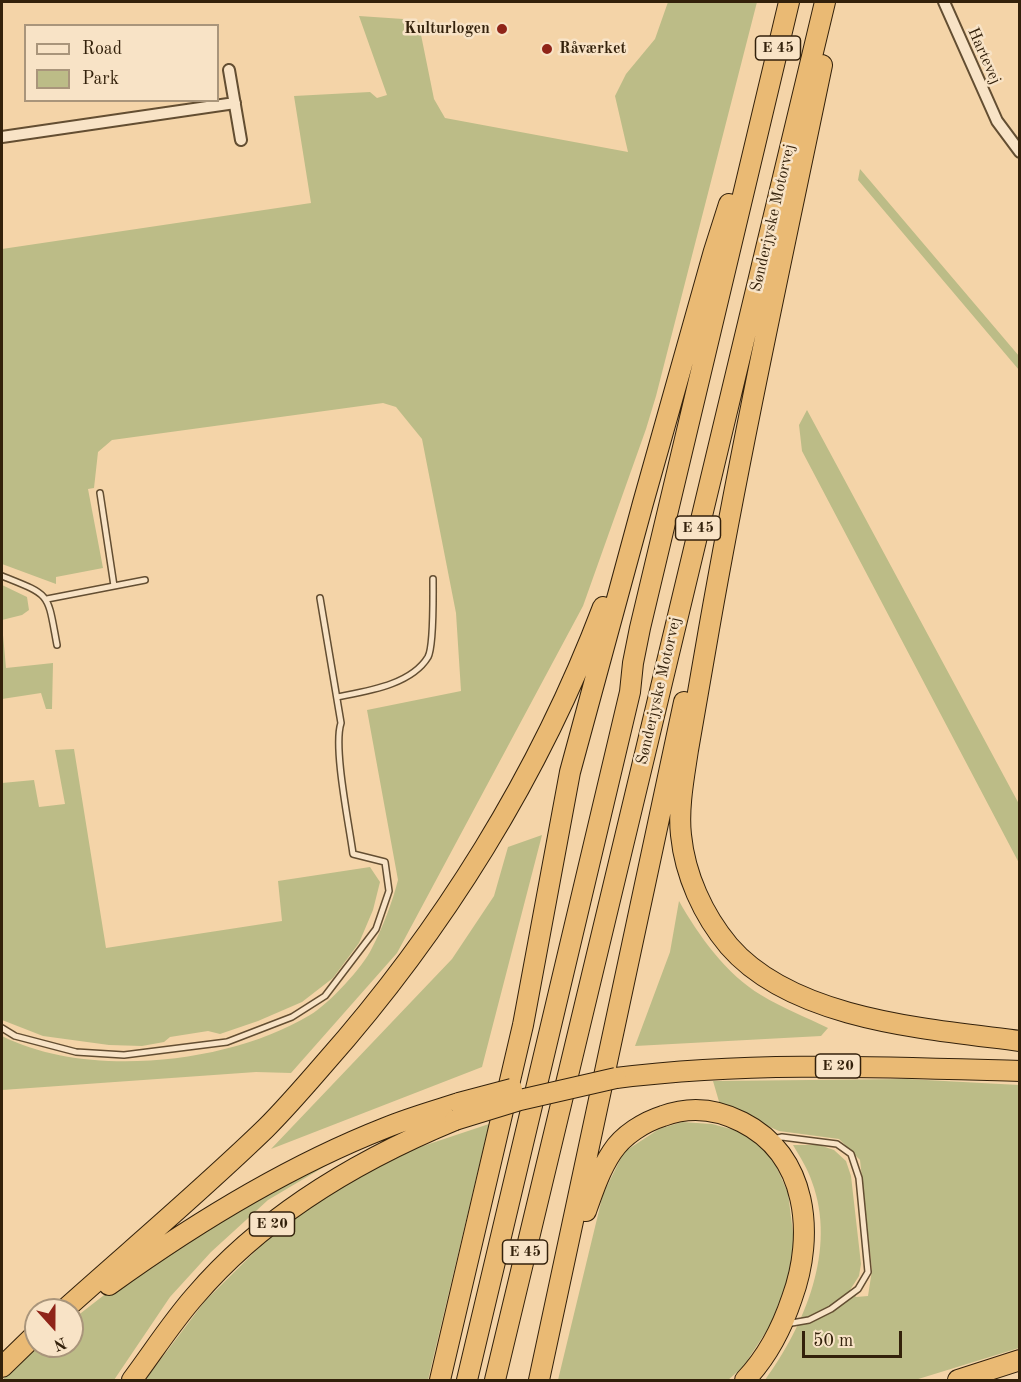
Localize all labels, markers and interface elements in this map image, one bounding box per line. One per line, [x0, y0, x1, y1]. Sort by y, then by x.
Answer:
place label: Kulturlogen [404, 19, 490, 39]
marker: Kulturlogen [495, 22, 509, 36]
legend [24, 24, 219, 102]
street label: Hartevej [963, 25, 1005, 87]
road number: E 45 [756, 36, 800, 60]
place label: Råværket [559, 39, 626, 59]
text: Road [82, 40, 122, 58]
marker: Råværket [540, 42, 554, 56]
text: Park [82, 70, 119, 88]
street label: Sønderjyske Motorvej [747, 142, 799, 294]
road number: E 45 [676, 516, 720, 540]
street label: Sønderjyske Motorvej [633, 615, 685, 767]
road number: E 20 [816, 1054, 860, 1078]
road number: E 20 [250, 1212, 294, 1236]
road number: E 45 [502, 1240, 548, 1264]
north arrow [24, 1298, 84, 1358]
scale bar [805, 1319, 906, 1357]
text: 50 m [813, 1332, 853, 1350]
text: N [51, 1333, 68, 1353]

